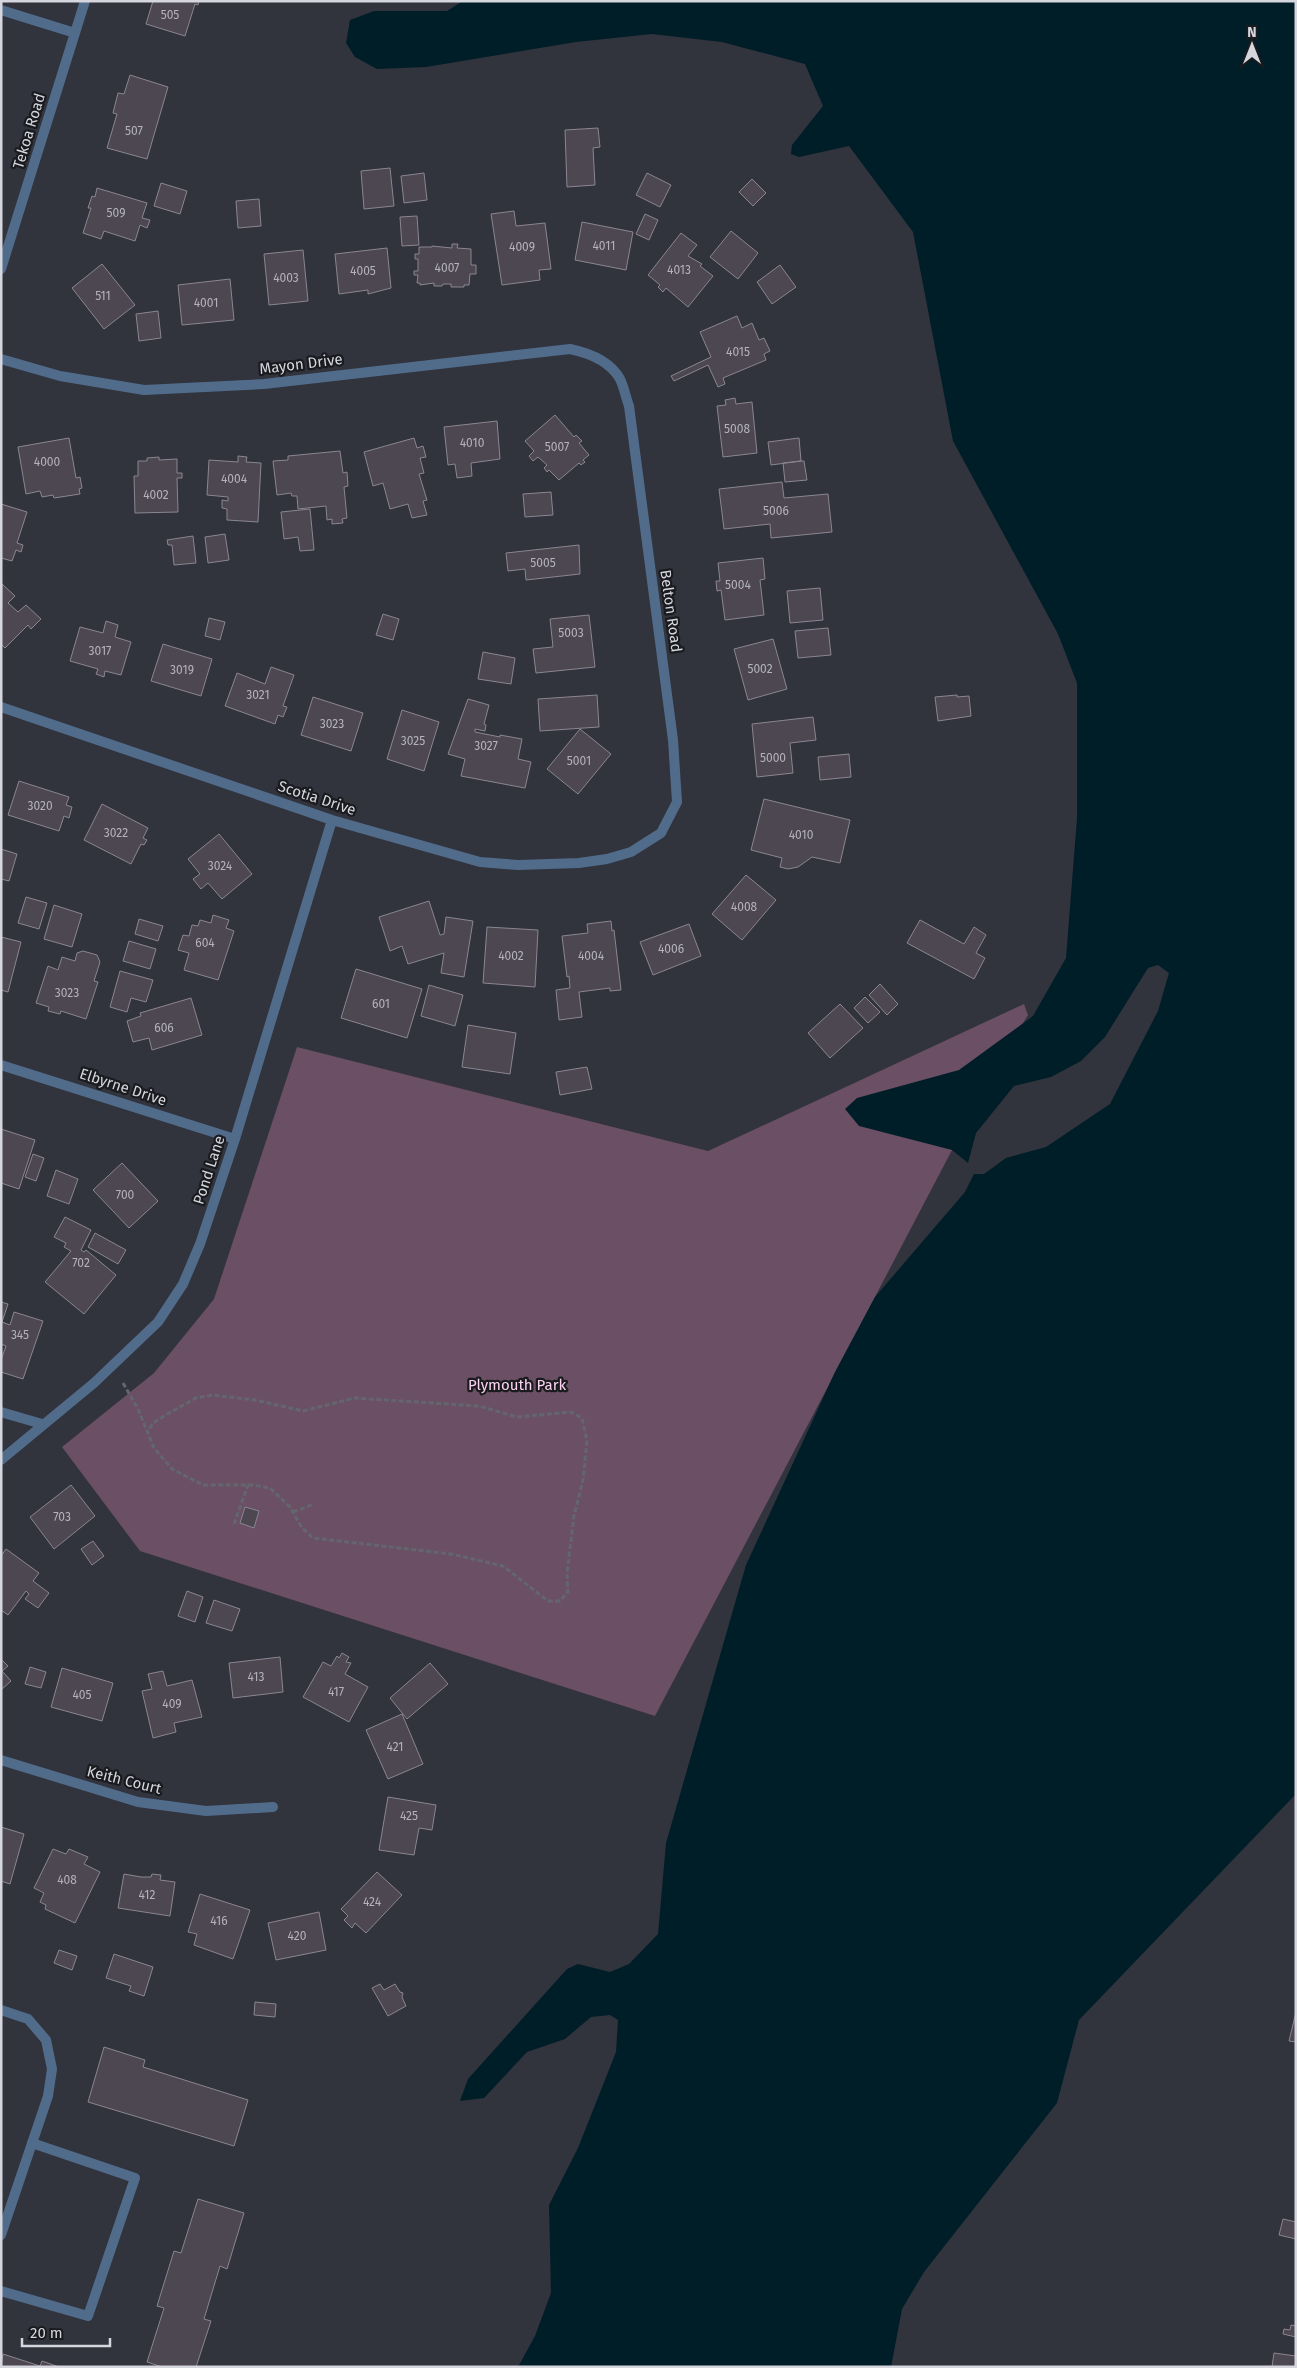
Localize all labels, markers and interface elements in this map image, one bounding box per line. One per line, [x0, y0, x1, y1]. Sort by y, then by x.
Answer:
house number: 505 [161, 8, 179, 22]
north arrow [1227, 20, 1277, 70]
text: N [1247, 24, 1257, 41]
street label: Tekoa Road [9, 91, 49, 171]
house number: 507 [125, 124, 143, 138]
house number: 509 [107, 206, 125, 220]
house number: 4011 [592, 239, 616, 253]
house number: 4009 [509, 240, 535, 254]
house number: 4007 [435, 261, 459, 275]
house number: 4013 [667, 263, 691, 277]
house number: 4005 [350, 264, 376, 278]
house number: 4003 [273, 271, 299, 285]
house number: 511 [95, 289, 111, 303]
house number: 4001 [194, 296, 218, 310]
house number: 4015 [726, 345, 750, 359]
street label: Mayon Drive [258, 350, 344, 378]
house number: 5008 [724, 422, 750, 436]
house number: 4010 [460, 436, 485, 450]
house number: 5007 [545, 440, 569, 454]
house number: 4000 [34, 455, 61, 469]
house number: 4004 [221, 472, 248, 486]
house number: 4002 [143, 488, 169, 502]
house number: 5006 [763, 504, 789, 518]
house number: 5005 [530, 556, 556, 570]
street label: Belton Road [656, 569, 686, 653]
house number: 5004 [725, 578, 752, 592]
house number: 5003 [558, 626, 584, 640]
house number: 3017 [89, 644, 111, 658]
house number: 5002 [747, 662, 773, 676]
house number: 3019 [170, 663, 194, 677]
house number: 3021 [246, 688, 270, 702]
house number: 3023 [320, 717, 344, 731]
house number: 3025 [401, 734, 425, 748]
house number: 3027 [474, 739, 498, 753]
house number: 5000 [760, 751, 786, 765]
house number: 5001 [567, 754, 591, 768]
street label: Scotia Drive [276, 777, 358, 819]
house number: 3020 [27, 799, 53, 813]
house number: 3022 [104, 826, 128, 840]
house number: 4010 [789, 828, 814, 842]
house number: 3024 [208, 859, 233, 873]
house number: 4008 [731, 900, 758, 914]
house number: 604 [195, 936, 215, 950]
house number: 4006 [658, 942, 684, 956]
house number: 4002 [498, 949, 524, 963]
house number: 4004 [578, 949, 605, 963]
house number: 3023 [55, 986, 79, 1000]
house number: 601 [372, 997, 390, 1011]
house number: 606 [154, 1021, 174, 1035]
street label: Elbyrne Drive [77, 1064, 169, 1110]
street label: Pond Lane [189, 1133, 229, 1207]
house number: 700 [116, 1188, 135, 1202]
house number: 702 [72, 1256, 90, 1270]
house number: 345 [11, 1328, 29, 1342]
park label: Plymouth Park [468, 1376, 566, 1394]
house number: 703 [53, 1510, 71, 1524]
house number: 413 [248, 1670, 264, 1684]
house number: 417 [328, 1685, 344, 1699]
house number: 405 [72, 1688, 92, 1702]
house number: 409 [162, 1697, 182, 1711]
house number: 421 [387, 1740, 403, 1754]
street label: Keith Court [85, 1762, 164, 1798]
house number: 425 [400, 1809, 418, 1823]
house number: 408 [57, 1873, 77, 1887]
house number: 412 [139, 1888, 155, 1902]
house number: 424 [363, 1895, 382, 1909]
house number: 416 [210, 1914, 228, 1928]
house number: 420 [288, 1929, 307, 1943]
scale bar [22, 2316, 110, 2348]
text: 20 m [30, 2324, 63, 2342]

